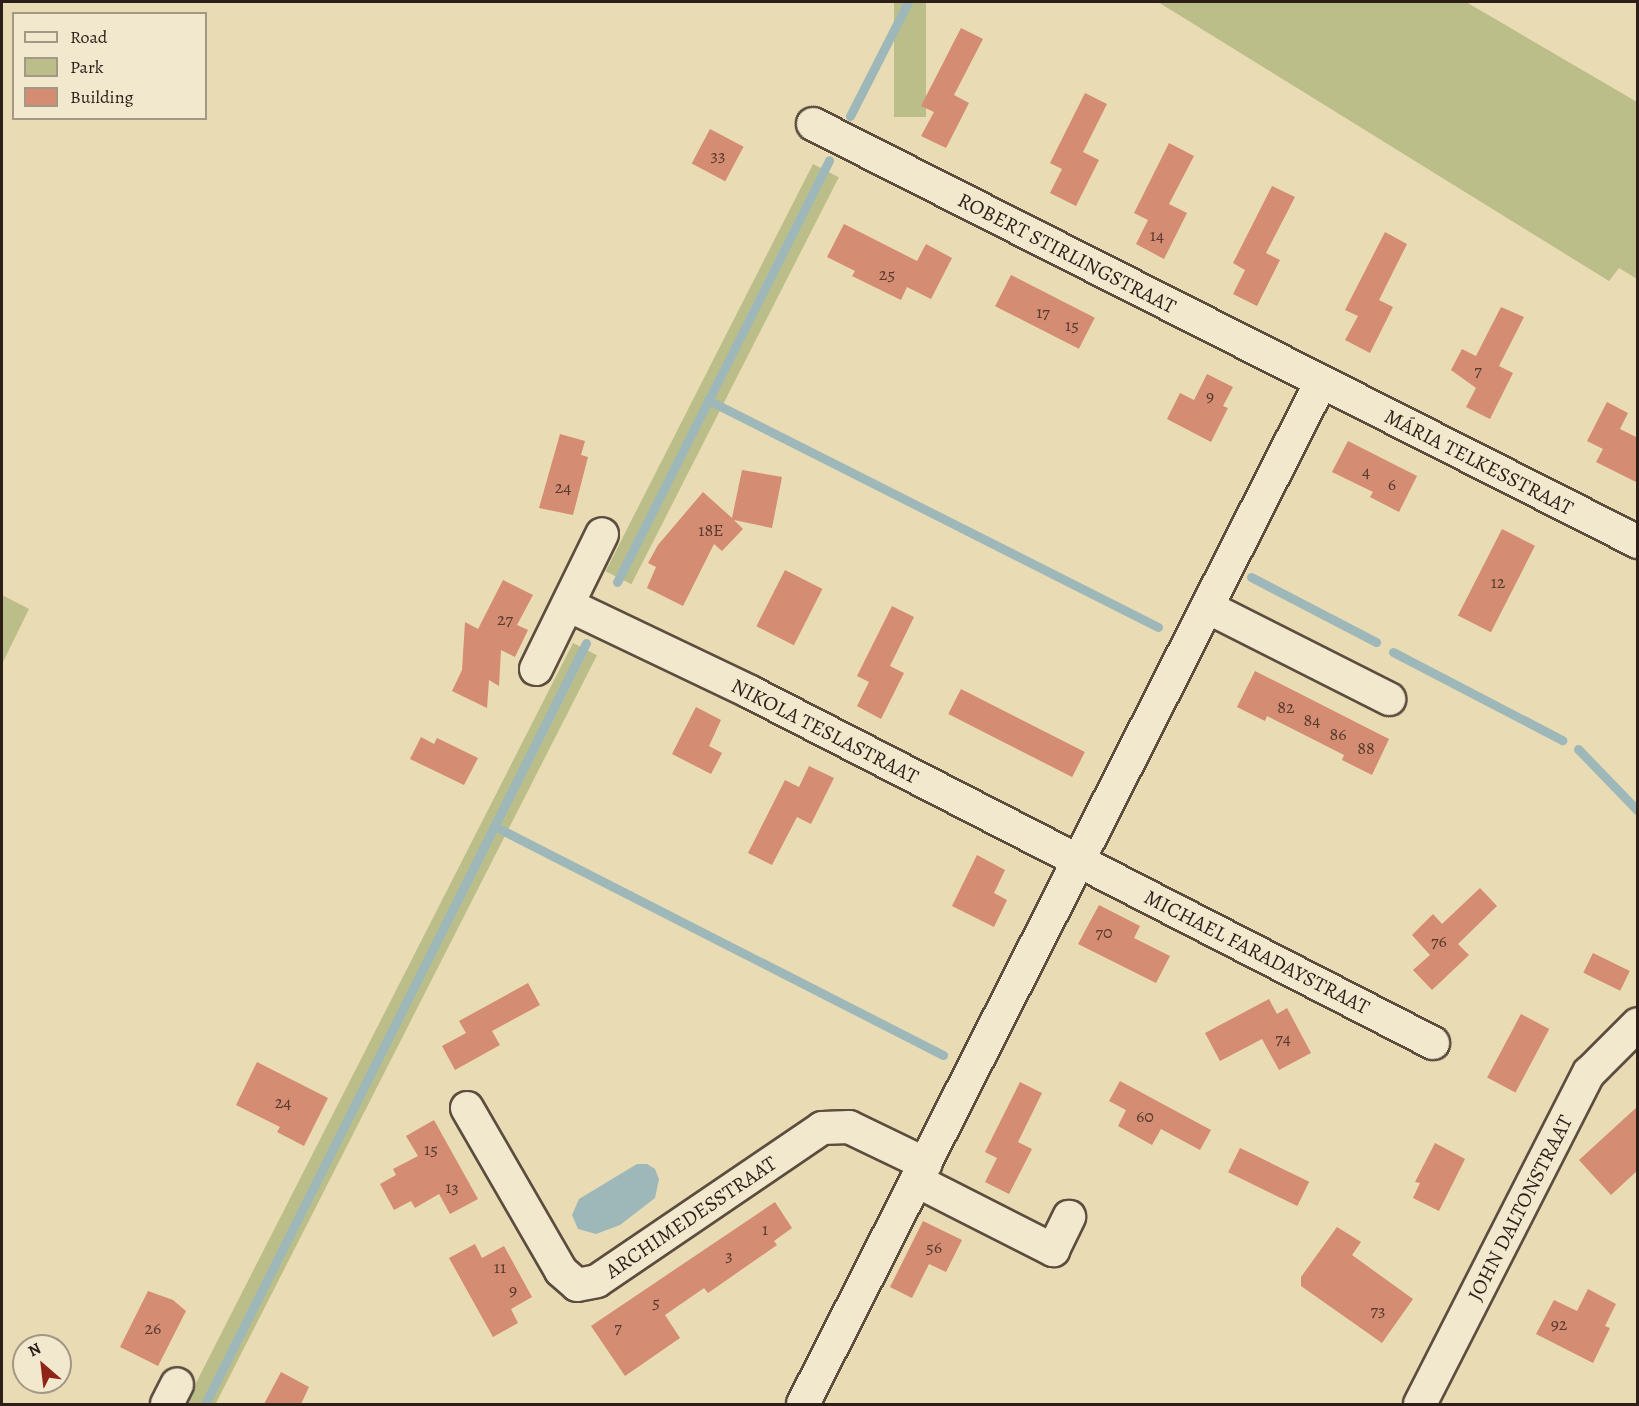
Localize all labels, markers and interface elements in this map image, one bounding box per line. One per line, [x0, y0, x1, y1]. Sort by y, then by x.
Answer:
legend [12, 12, 207, 120]
text: Road [70, 25, 107, 49]
text: Park [70, 55, 104, 79]
text: Building [70, 85, 134, 109]
house number: 33 [711, 144, 725, 166]
street label: ROBERT STIRLINGSTRAAT [954, 187, 1180, 319]
house number: 14 [1150, 224, 1164, 246]
house number: 25 [879, 263, 895, 285]
house number: 17 [1036, 301, 1050, 323]
house number: 15 [1065, 314, 1079, 336]
house number: 7 [1474, 359, 1482, 381]
house number: 9 [1206, 385, 1214, 407]
street label: MÁRIA TELKESSTRAAT [1380, 403, 1578, 521]
house number: 4 [1362, 460, 1370, 482]
house number: 6 [1388, 473, 1396, 495]
house number: 24 [555, 476, 571, 498]
house number: 18E [698, 519, 724, 541]
house number: 12 [1491, 571, 1505, 593]
house number: 27 [497, 608, 513, 630]
street label: NIKOLA TESLASTRAAT [727, 673, 923, 789]
house number: 82 [1277, 696, 1295, 718]
house number: 84 [1304, 709, 1320, 731]
house number: 86 [1329, 723, 1347, 745]
house number: 88 [1357, 737, 1375, 759]
street label: MICHAEL FARADAYSTRAAT [1140, 884, 1374, 1020]
house number: 70 [1095, 921, 1113, 943]
house number: 76 [1431, 930, 1447, 952]
house number: 74 [1275, 1027, 1291, 1049]
house number: 24 [275, 1091, 291, 1113]
house number: 60 [1136, 1105, 1154, 1127]
street label: JOHN DALTONSTRAAT [1462, 1111, 1578, 1305]
house number: 15 [424, 1138, 438, 1160]
street label: ARCHIMEDESSTRAAT [601, 1150, 781, 1284]
house number: 13 [445, 1176, 459, 1198]
house number: 1 [762, 1218, 768, 1240]
house number: 56 [926, 1236, 942, 1258]
house number: 3 [725, 1244, 733, 1266]
house number: 11 [494, 1256, 506, 1278]
house number: 9 [509, 1279, 517, 1301]
house number: 5 [652, 1291, 660, 1313]
house number: 73 [1370, 1299, 1386, 1321]
house number: 92 [1551, 1313, 1567, 1335]
house number: 7 [614, 1316, 622, 1338]
house number: 26 [145, 1317, 161, 1339]
north arrow [12, 1334, 72, 1394]
text: N [24, 1337, 45, 1362]

